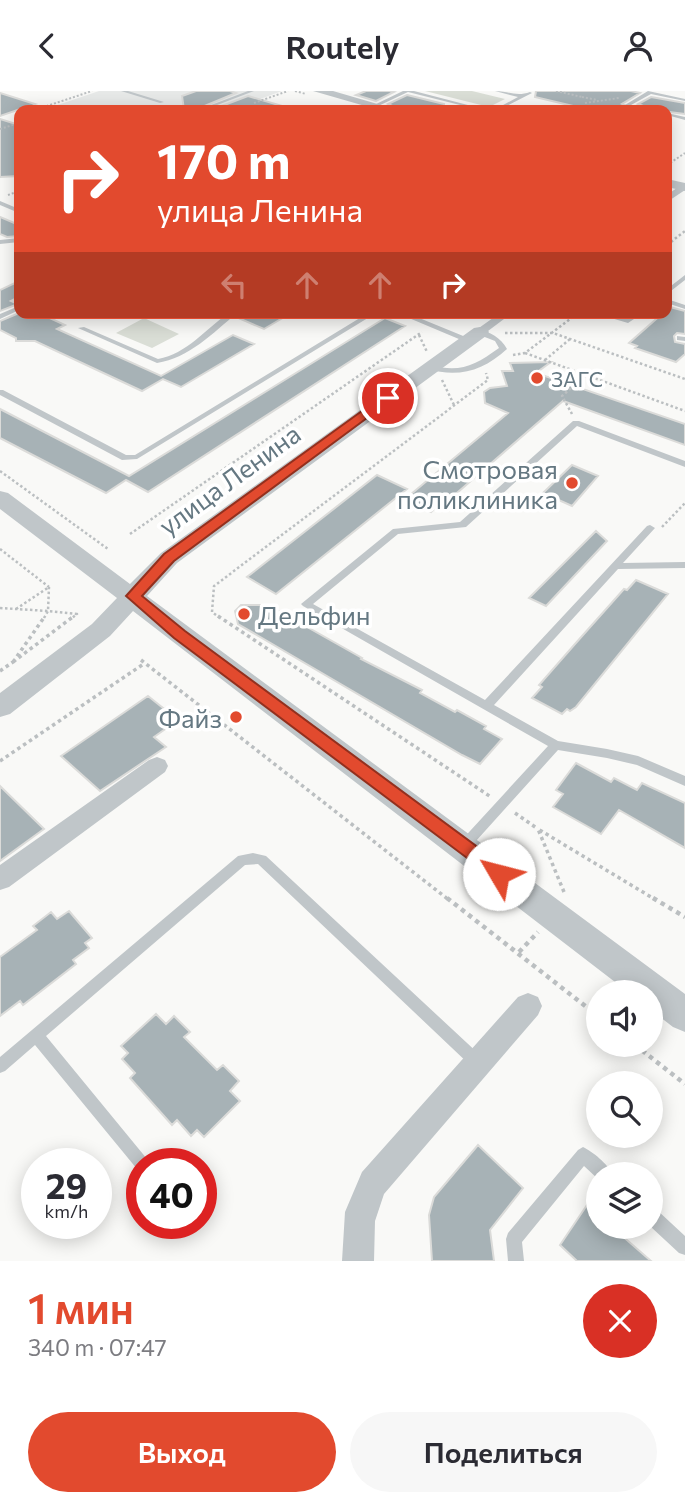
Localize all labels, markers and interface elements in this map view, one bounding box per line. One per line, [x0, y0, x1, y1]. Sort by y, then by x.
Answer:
text: Routely [286, 26, 399, 66]
icon: back [28, 27, 66, 65]
icon: person [619, 27, 657, 65]
text: 170 m [157, 129, 290, 189]
icon: right [42, 133, 133, 224]
text: улица Ленина [157, 189, 363, 229]
icon: left [215, 266, 253, 304]
icon: ahead [288, 266, 326, 304]
icon: ahead [361, 266, 399, 304]
icon: right [434, 266, 472, 304]
place label: ЗАГС [551, 366, 603, 391]
pin [358, 368, 418, 428]
marker: ЗАГС [529, 370, 545, 386]
icon: arrive [369, 379, 407, 417]
street label: улица Ленина [152, 417, 306, 541]
place label: Смотровая поликлиника [397, 453, 558, 514]
marker: Смотровая поликлиника [564, 475, 580, 491]
place label: Дельфин [258, 599, 371, 630]
marker: Дельфин [236, 606, 252, 622]
place label: Файз [159, 702, 222, 733]
marker: Файз [228, 709, 244, 725]
position arrow [462, 837, 536, 911]
map controls [586, 980, 663, 1239]
button: sound [586, 980, 663, 1057]
button: search [586, 1071, 663, 1148]
speed limit sign: 40 [126, 1148, 217, 1239]
button: layers [586, 1162, 663, 1239]
text: 29 [46, 1163, 87, 1206]
text: km/h [45, 1200, 88, 1222]
text: 1 мин [28, 1281, 134, 1333]
button: close [583, 1284, 657, 1358]
text: 340 m · 07:47 [28, 1333, 167, 1361]
button: Выход [28, 1412, 336, 1492]
button: Поделиться [350, 1412, 657, 1492]

